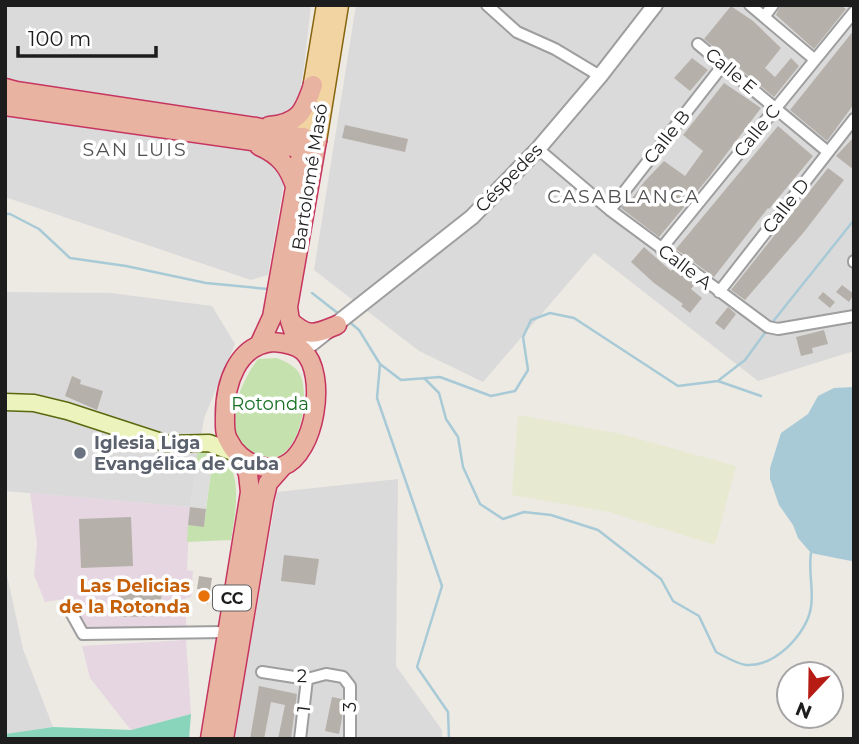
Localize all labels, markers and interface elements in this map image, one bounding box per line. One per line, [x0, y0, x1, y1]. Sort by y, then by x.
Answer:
scale bar [18, 14, 156, 58]
text: 100 m [28, 26, 91, 51]
street label: Calle E [701, 43, 761, 99]
street label: Calle C [729, 100, 785, 162]
street label: Bartolomé Masó [288, 102, 332, 252]
street label: Calle B [639, 106, 695, 168]
district label: SAN LUIS [82, 138, 188, 161]
street label: Céspedes [471, 139, 547, 217]
street label: Calle D [758, 174, 814, 238]
district label: CASABLANCA [547, 185, 701, 208]
street label: Calle A [654, 240, 716, 294]
park label: Rotonda [231, 393, 309, 415]
place label: Iglesia Liga Evangélica de Cuba [94, 432, 279, 475]
marker: Iglesia Liga Evangélica de Cuba [72, 445, 88, 461]
place label: Las Delicias de la Rotonda [59, 575, 190, 618]
road number: CC [213, 586, 251, 610]
marker: Las Delicias de la Rotonda [196, 588, 212, 604]
north arrow [775, 660, 845, 730]
street label: 2 [297, 665, 307, 687]
text: N [792, 697, 815, 724]
street label: 3 [339, 702, 361, 712]
street label: 1 [293, 704, 315, 714]

